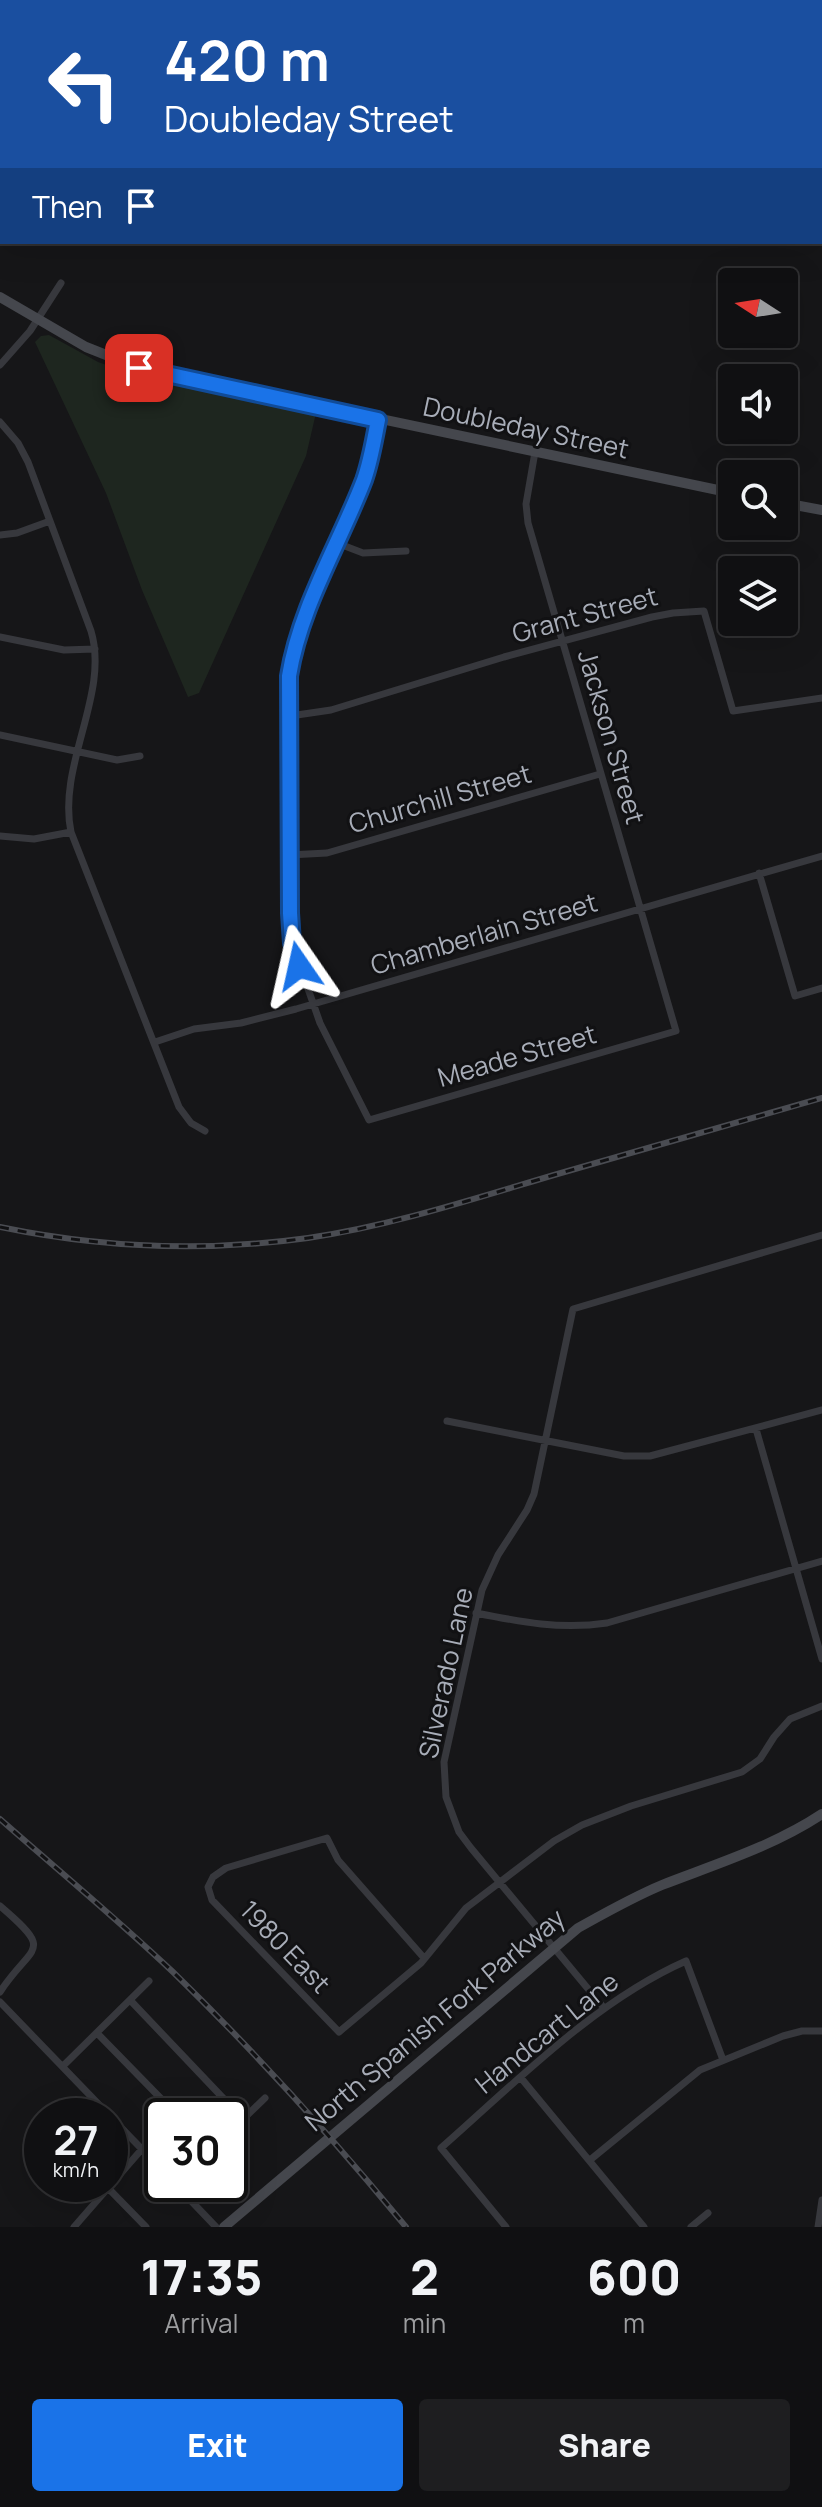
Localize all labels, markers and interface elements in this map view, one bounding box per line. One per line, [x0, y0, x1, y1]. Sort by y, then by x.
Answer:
text: 420 m [164, 21, 330, 98]
icon: left [32, 32, 136, 136]
text: Doubleday Street [164, 94, 454, 143]
icon: arrive [119, 184, 163, 228]
text: Then [32, 186, 103, 227]
north arrow [718, 268, 798, 348]
map controls [718, 268, 798, 636]
pin [105, 334, 173, 402]
icon: arrive [117, 346, 161, 390]
button: sound [718, 364, 798, 444]
street label: Doubleday Street [420, 388, 632, 466]
button: search [718, 460, 798, 540]
button: layers [718, 556, 798, 636]
street label: Grant Street [508, 577, 661, 651]
street label: Jackson Street [570, 645, 654, 828]
street label: Churchill Street [344, 755, 535, 841]
street label: Chamberlain Street [366, 883, 601, 983]
position arrow [257, 924, 341, 1008]
street label: Meade Street [433, 1015, 600, 1095]
street label: Silverado Lane [409, 1584, 481, 1761]
street label: 1980 East [233, 1892, 339, 2000]
street label: North Spanish Fork Parkway [297, 1899, 572, 2139]
street label: Handcart Lane [467, 1963, 626, 2101]
speed limit sign: 30 [144, 2098, 248, 2202]
text: 27 [53, 2112, 99, 2167]
text: km/h [53, 2156, 99, 2183]
text: 17:35 [141, 2244, 262, 2309]
text: 2 [410, 2244, 439, 2309]
text: 600 [587, 2244, 681, 2309]
text: Arrival [164, 2305, 238, 2341]
text: min [403, 2305, 446, 2341]
text: m [623, 2305, 645, 2341]
button: Exit [32, 2399, 403, 2491]
button: Share [419, 2399, 790, 2491]

